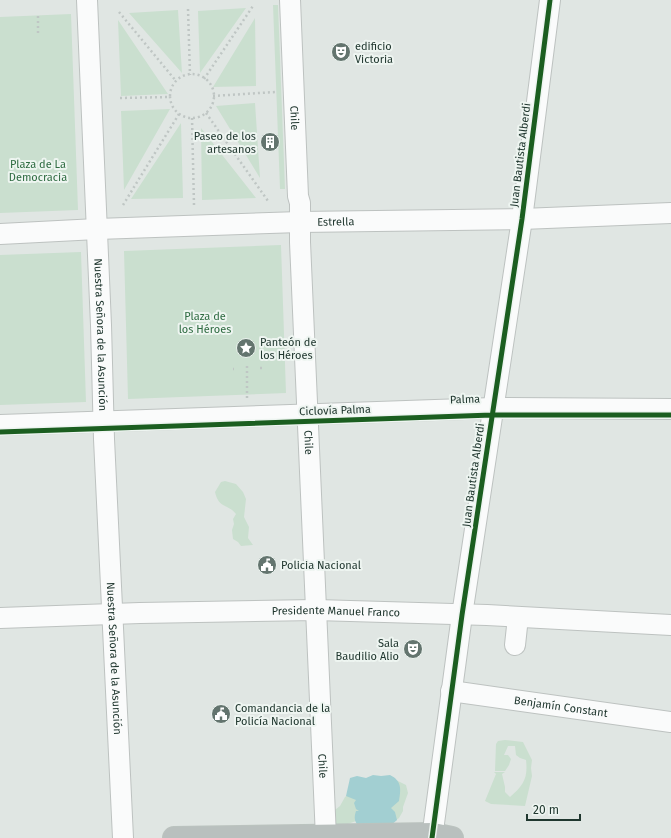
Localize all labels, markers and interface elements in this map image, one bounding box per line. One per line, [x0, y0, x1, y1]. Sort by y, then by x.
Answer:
place label: edificio Victoria [355, 40, 393, 66]
theatre icon: edificio Victoria [330, 41, 352, 63]
street label: Juan Bautista Alberdi [508, 102, 533, 208]
street label: Chile [287, 105, 301, 131]
place label: Paseo de los artesanos [194, 130, 256, 156]
building icon: Paseo de los artesanos [259, 131, 281, 153]
park label: Plaza de La Democracia [9, 158, 67, 184]
street label: Estrella [317, 215, 354, 229]
street label: Nuestra Señora de la Asunción [91, 258, 109, 411]
park label: Plaza de los Héroes [179, 310, 231, 336]
place label: Panteón de los Héroes [260, 336, 316, 362]
place icon: Panteón de los Héroes [235, 337, 257, 359]
street label: Palma [450, 392, 480, 407]
street label: Ciclovía Palma [299, 403, 371, 418]
street label: Juan Bautista Alberdi [460, 422, 487, 528]
street label: Chile [301, 430, 315, 455]
public building icon: Policia Nacional [256, 554, 278, 576]
place label: Policia Nacional [281, 559, 361, 572]
street label: Nuestra Señora de la Asunción [104, 582, 124, 735]
street label: Presidente Manuel Franco [272, 604, 400, 619]
place label: Sala Baudilio Alio [336, 637, 399, 663]
theatre icon: Sala Baudilio Alio [402, 638, 424, 660]
street label: Benjamín Constant [513, 694, 609, 720]
place label: Comandancia de la Policía Nacional [235, 702, 330, 728]
public building icon: Comandancia de la Policía Nacional [210, 703, 232, 725]
street label: Chile [315, 753, 329, 779]
scale bar [527, 796, 580, 822]
text: 20 m [533, 803, 559, 817]

